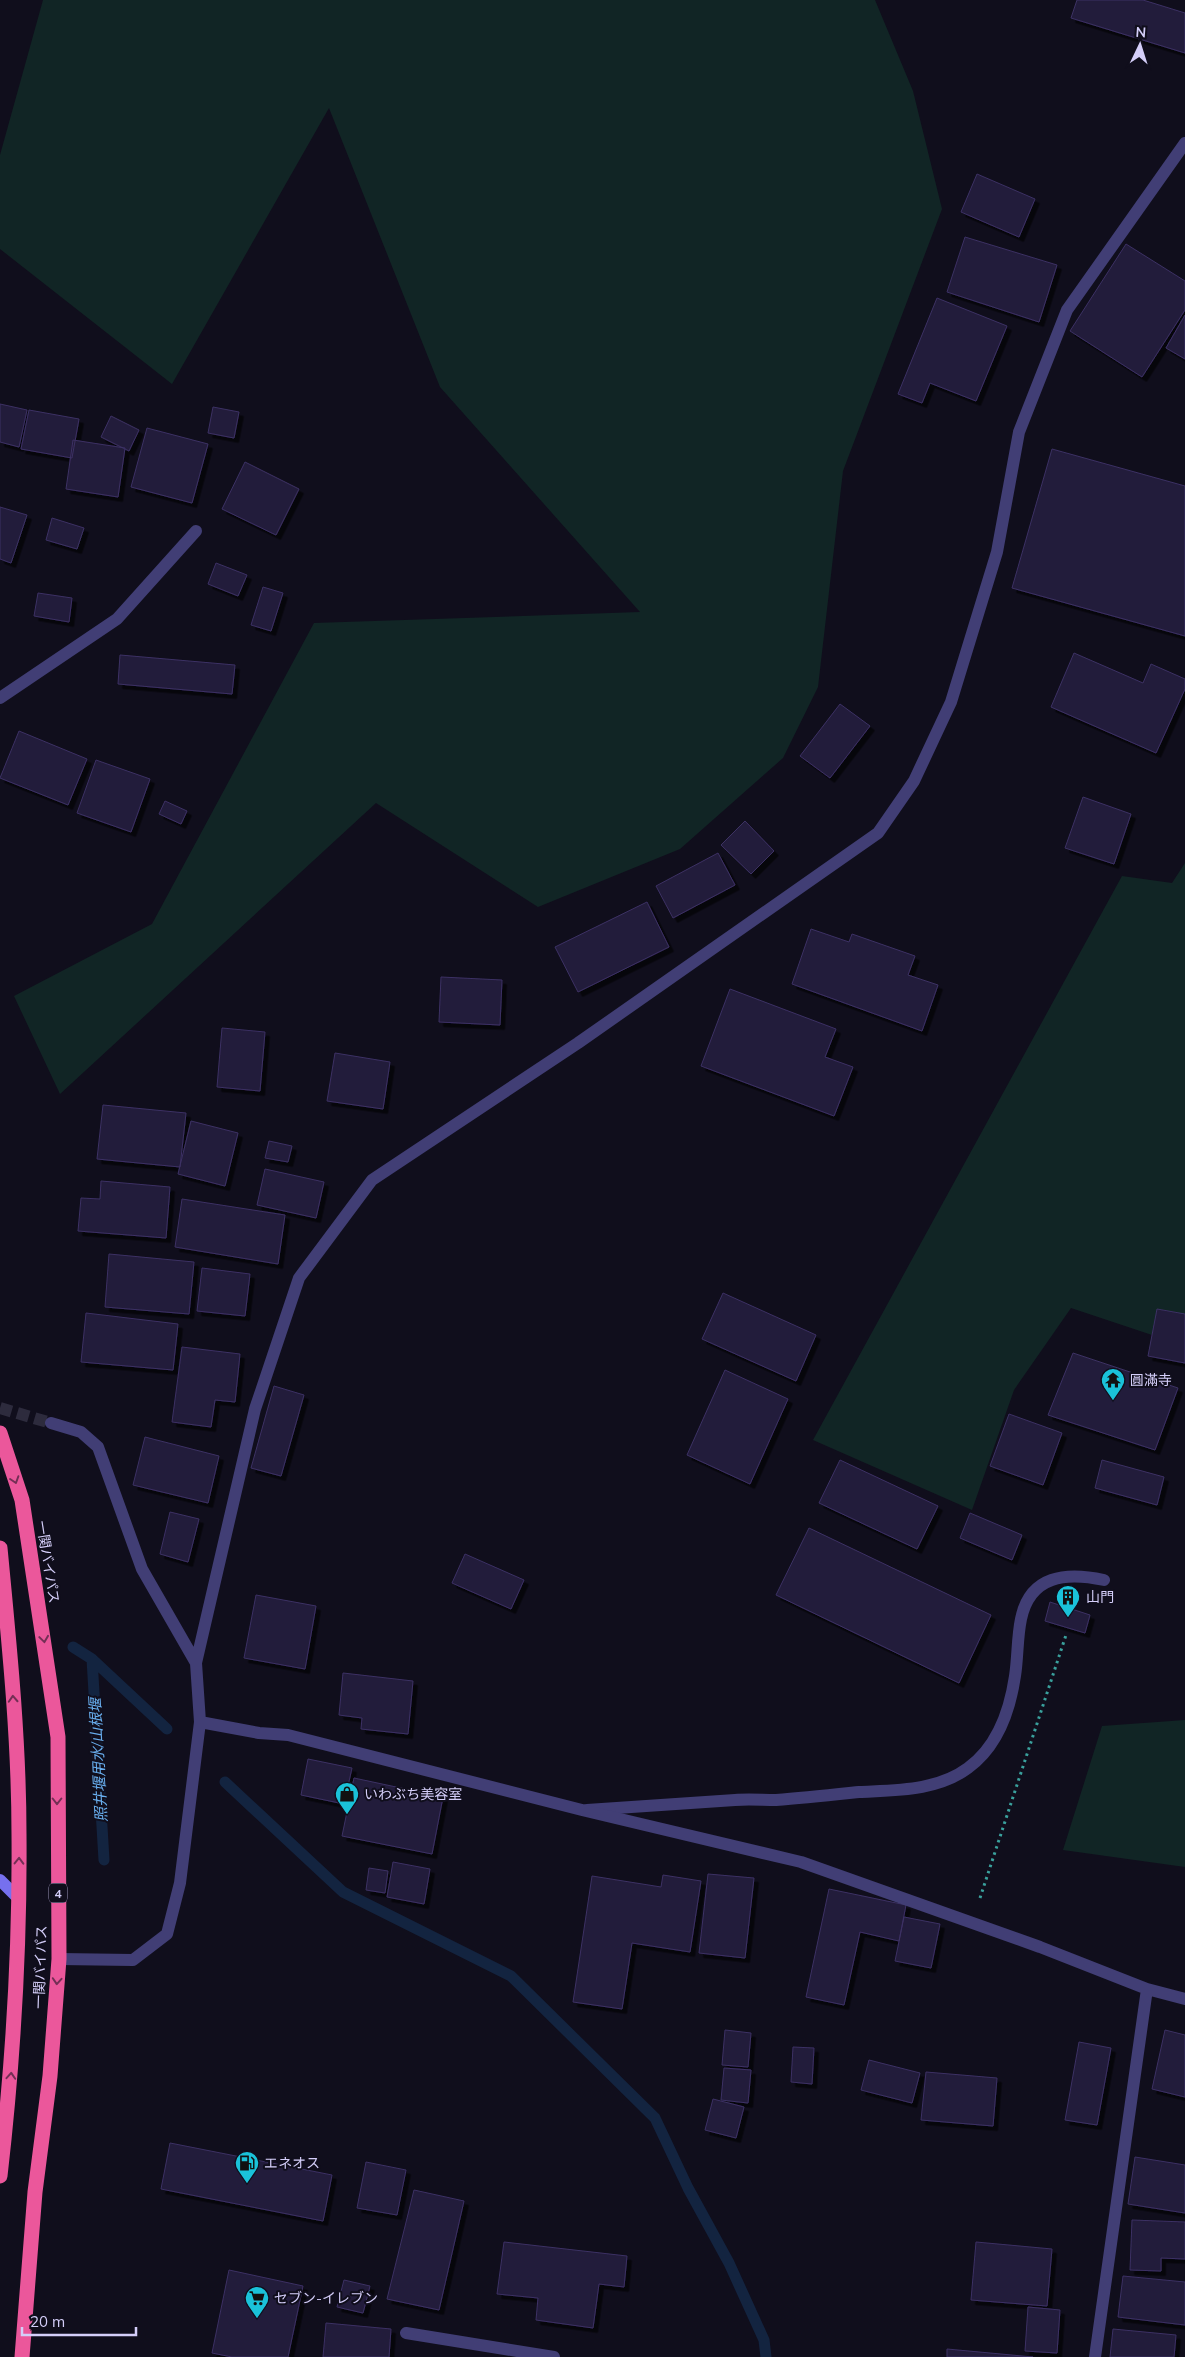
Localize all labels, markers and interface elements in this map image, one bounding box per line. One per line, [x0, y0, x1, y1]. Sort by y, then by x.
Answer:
north arrow [1115, 20, 1165, 70]
text: N [1135, 23, 1147, 41]
temple icon: 圓滿寺 [1100, 1367, 1126, 1401]
place label: 圓滿寺 [1130, 1371, 1172, 1389]
one-way arrow [10, 1475, 20, 1483]
street label: 一関バイパス [33, 1519, 63, 1605]
building icon: 山門 [1055, 1584, 1081, 1618]
place label: 山門 [1086, 1588, 1114, 1606]
one-way arrow [38, 1635, 48, 1644]
one-way arrow [7, 1694, 18, 1702]
water label: 照井堰用水/山根堰 [85, 1694, 111, 1823]
shop icon: いわぶち美容室 [334, 1781, 360, 1815]
place label: いわぶち美容室 [364, 1785, 462, 1803]
one-way arrow [52, 1798, 62, 1805]
one-way arrow [14, 1857, 24, 1864]
road number: 4 [49, 1884, 67, 1902]
street label: 一関バイパス [30, 1925, 50, 2009]
one-way arrow [52, 1977, 63, 1985]
one-way arrow [6, 2071, 17, 2079]
fuel station icon: エネオス [234, 2150, 260, 2184]
place label: エネオス [264, 2154, 320, 2172]
supermarket icon: セブン-イレブン [244, 2285, 270, 2319]
place label: セブン-イレブン [274, 2289, 378, 2307]
scale bar [22, 2304, 136, 2336]
text: 20 m [30, 2312, 65, 2331]

